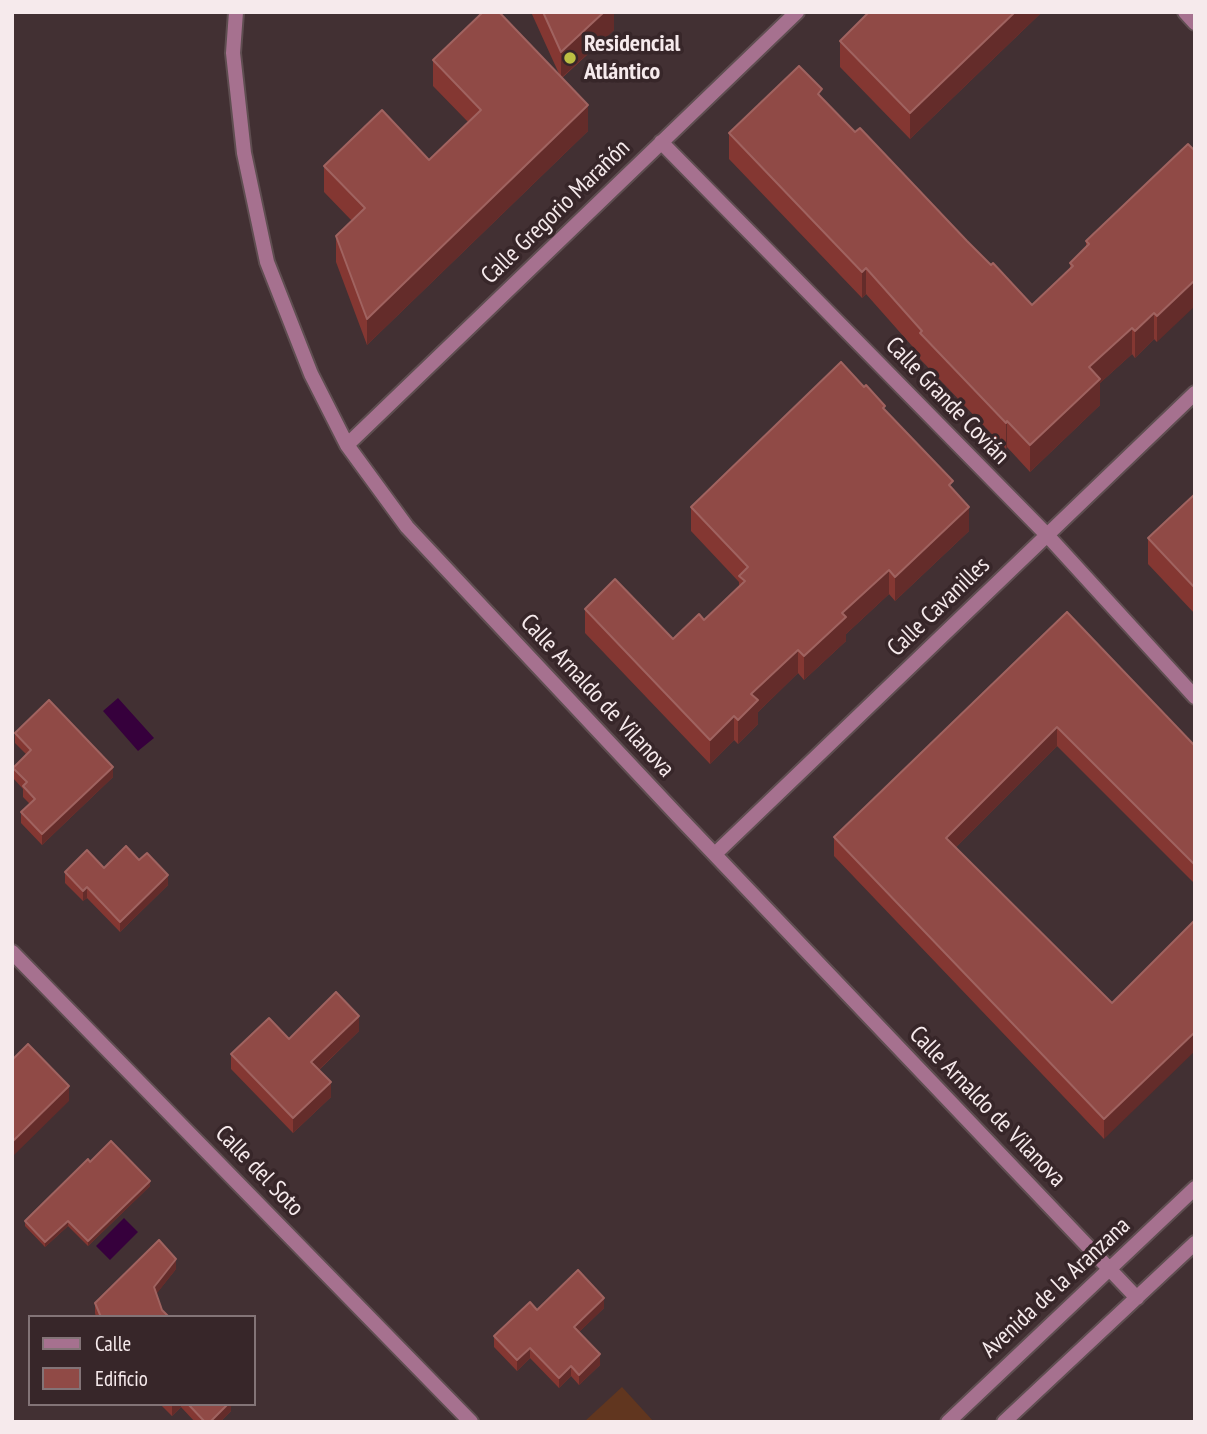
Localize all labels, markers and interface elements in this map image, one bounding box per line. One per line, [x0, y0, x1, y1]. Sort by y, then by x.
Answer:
place label: Residencial Atlántico [584, 30, 680, 86]
marker: Residencial Atlántico [562, 50, 578, 66]
street label: Calle Gregorio Marañón [476, 134, 636, 290]
street label: Calle Grande Covián [879, 331, 1015, 471]
street label: Calle Cavanilles [882, 551, 996, 663]
street label: Calle Arnaldo de Vilanova [514, 608, 680, 784]
street label: Calle Arnaldo de Vilanova [903, 1021, 1071, 1193]
street label: Calle del Soto [209, 1120, 309, 1222]
street label: Avenida de la Aranzana [976, 1212, 1136, 1364]
legend [28, 1315, 256, 1406]
text: Calle [95, 1330, 131, 1357]
text: Edificio [95, 1365, 148, 1392]

